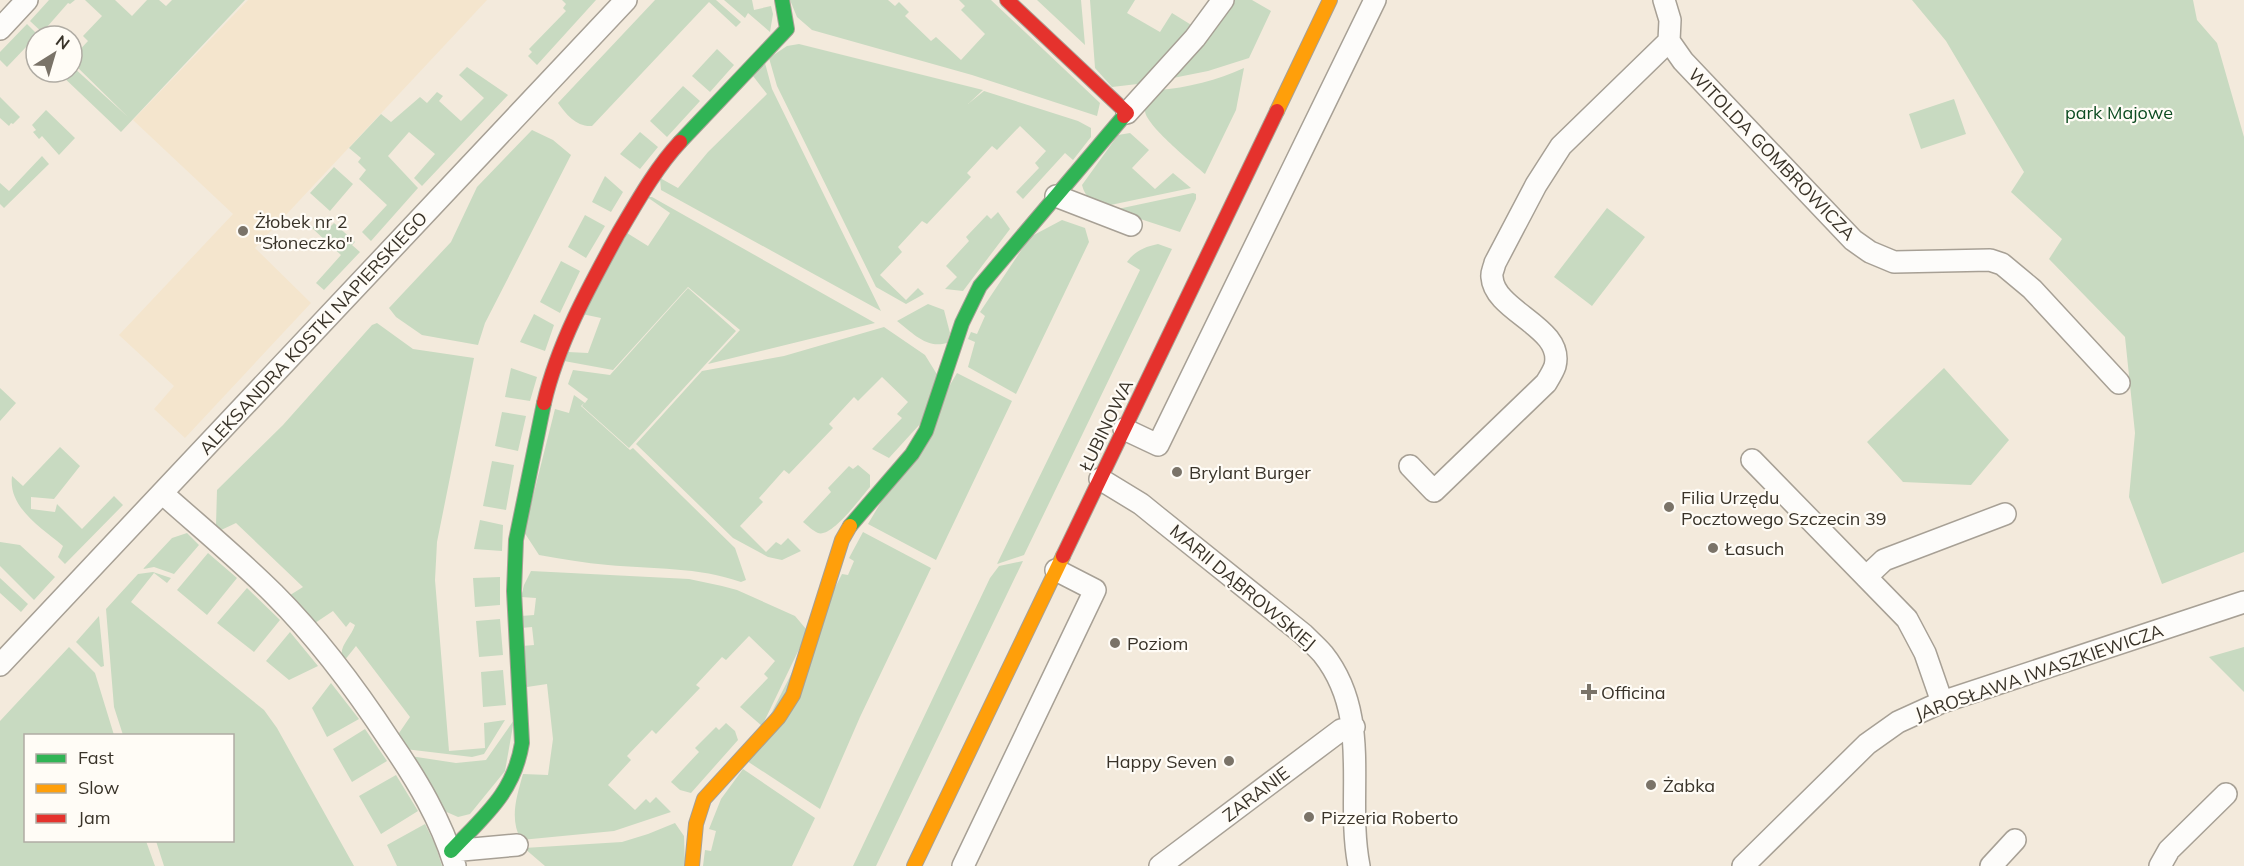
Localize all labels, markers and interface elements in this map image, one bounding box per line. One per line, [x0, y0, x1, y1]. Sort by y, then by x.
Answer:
north arrow [24, 24, 84, 84]
text: N [52, 30, 74, 54]
street label: WITOLDA GOMBROWICZA [1683, 63, 1861, 245]
park label: park Majowe [2065, 101, 2173, 124]
street label: ALEKSANDRA KOSTKI NAPIERSKIEGO [194, 207, 432, 459]
place label: Żłobek nr 2 "Słoneczko" [255, 210, 353, 254]
marker: Żłobek nr 2 "Słoneczko" [236, 224, 250, 238]
street label: ŁUBINOWA [1074, 376, 1138, 475]
place label: Brylant Burger [1189, 461, 1311, 484]
marker: Brylant Burger [1170, 465, 1184, 479]
place label: Filia Urzędu Pocztowego Szczecin 39 [1681, 486, 1887, 530]
marker: Filia Urzędu Pocztowego Szczecin 39 [1662, 500, 1676, 514]
street label: MARII DĄBROWSKIEJ [1165, 519, 1321, 655]
place label: Łasuch [1724, 537, 1784, 560]
marker: Łasuch [1706, 541, 1720, 555]
street label: JAROSŁAWA IWASZKIEWICZA [1912, 619, 2166, 725]
place label: Poziom [1127, 632, 1188, 655]
marker: Poziom [1108, 636, 1122, 650]
place label: Officina [1601, 681, 1666, 704]
marker: Officina [1582, 685, 1596, 699]
legend [24, 734, 234, 842]
text: Fast [78, 746, 114, 769]
place label: Happy Seven [1106, 750, 1217, 773]
marker: Happy Seven [1222, 754, 1236, 768]
street label: ZARANIE [1218, 761, 1294, 827]
place label: Żabka [1663, 774, 1715, 797]
text: Slow [78, 776, 120, 799]
marker: Żabka [1644, 778, 1658, 792]
text: Jam [78, 806, 111, 829]
place label: Pizzeria Roberto [1321, 806, 1458, 829]
marker: Pizzeria Roberto [1302, 810, 1316, 824]

